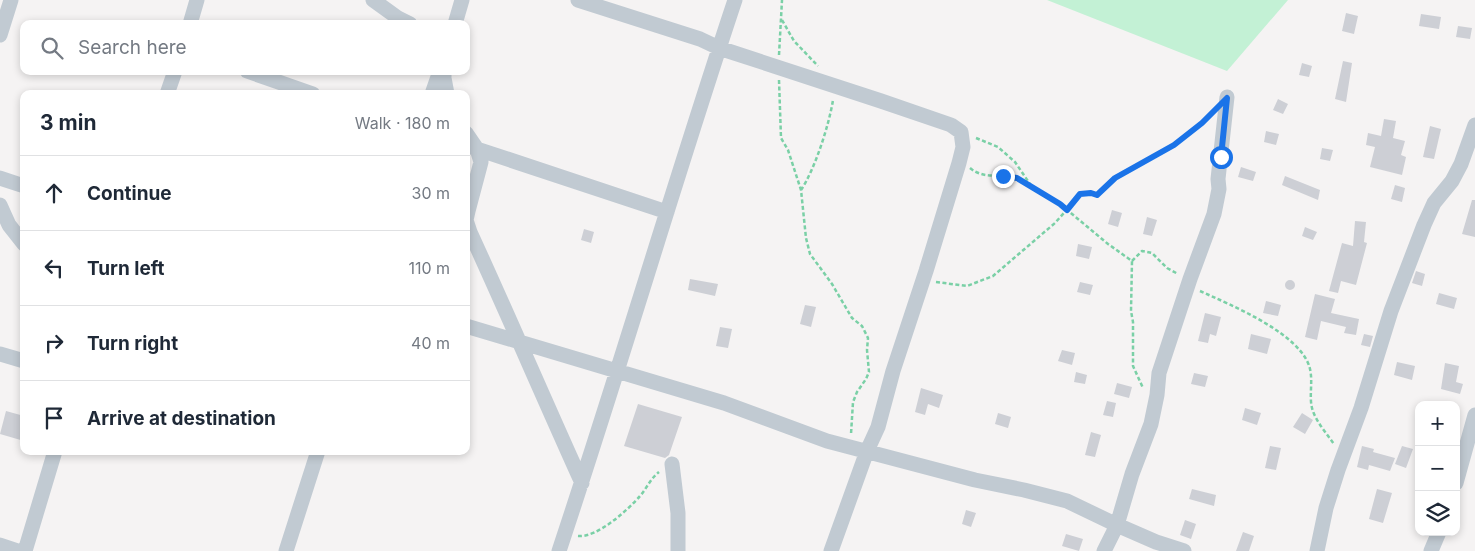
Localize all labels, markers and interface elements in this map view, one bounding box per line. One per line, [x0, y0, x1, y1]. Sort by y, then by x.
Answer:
search box [20, 20, 470, 75]
icon: search [38, 34, 66, 62]
text: Search here [78, 36, 187, 59]
text: 3 min [40, 110, 96, 135]
text: Walk · 180 m [355, 113, 450, 133]
route start [1210, 146, 1233, 169]
route end [992, 165, 1015, 188]
icon: ahead [40, 179, 68, 207]
text: Continue [87, 182, 172, 205]
text: 30 m [412, 183, 450, 203]
icon: left [40, 254, 68, 282]
text: Turn left [87, 257, 165, 280]
text: 110 m [408, 258, 450, 278]
icon: right [40, 329, 68, 357]
text: Turn right [87, 332, 178, 355]
text: 40 m [411, 333, 450, 353]
map controls [1415, 401, 1460, 536]
button: + [1415, 401, 1460, 446]
icon: arrive [40, 404, 68, 432]
text: Arrive at destination [87, 407, 276, 430]
button: − [1415, 446, 1460, 491]
button: layers [1415, 491, 1460, 536]

